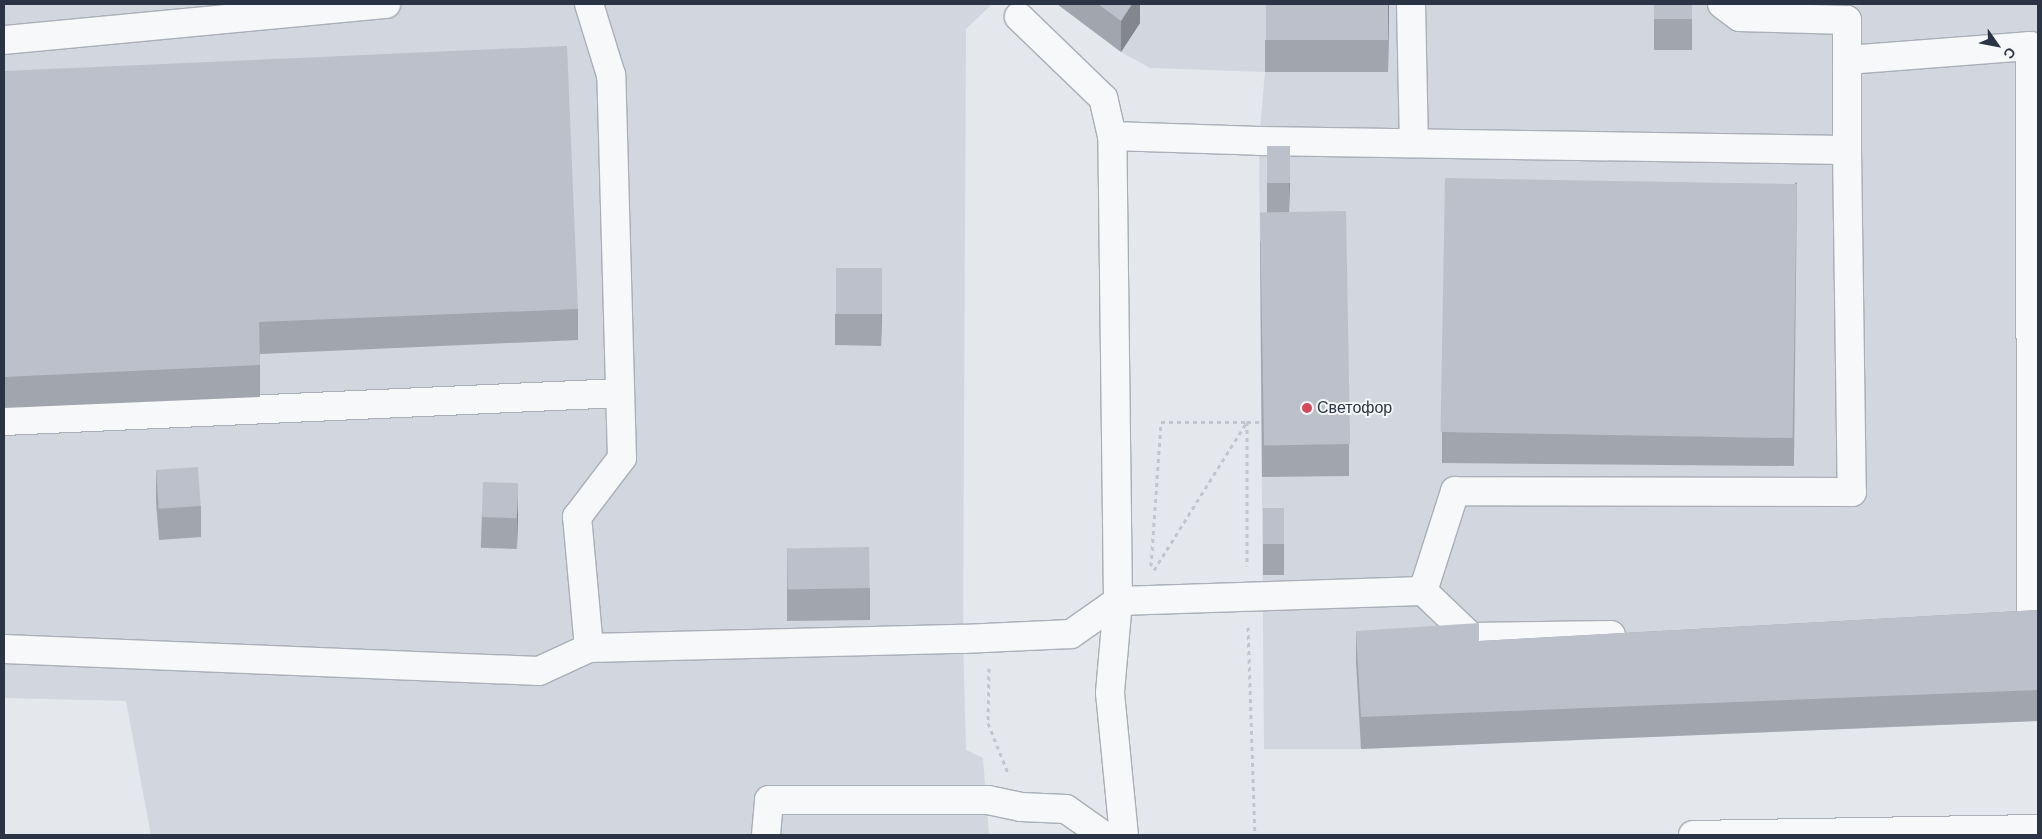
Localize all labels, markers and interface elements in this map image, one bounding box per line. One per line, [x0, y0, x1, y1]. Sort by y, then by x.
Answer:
north arrow [1972, 20, 2022, 70]
text: С [2000, 45, 2019, 62]
place label: Светофор [1317, 398, 1392, 418]
marker: Светофор [1301, 402, 1313, 414]

